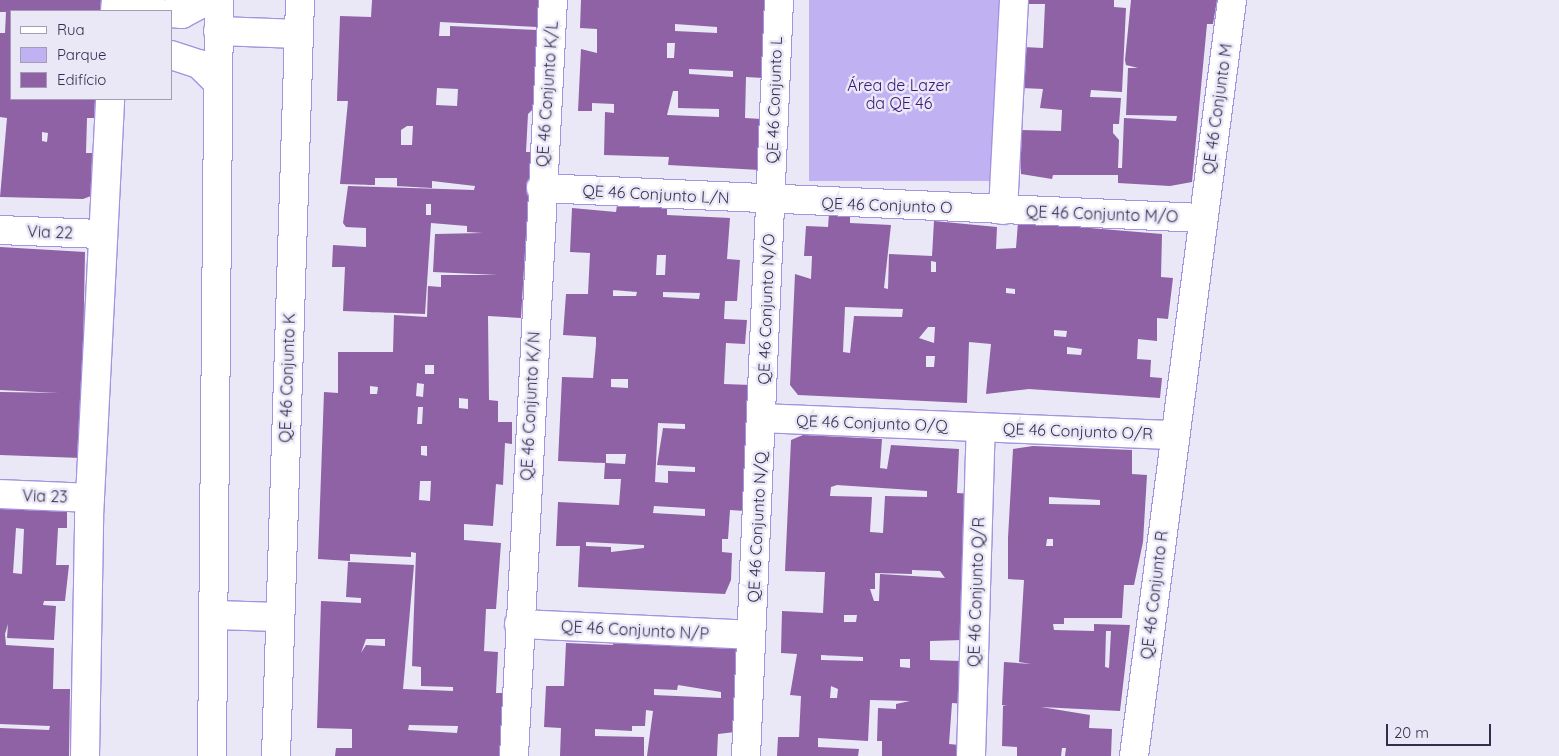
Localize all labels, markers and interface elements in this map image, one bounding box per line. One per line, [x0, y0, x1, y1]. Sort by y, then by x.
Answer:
legend [10, 10, 172, 100]
text: Rua [57, 20, 85, 39]
street label: QE 46 Conjunto K/L [532, 20, 562, 168]
street label: QE 46 Conjunto L [762, 36, 786, 164]
street label: QE 46 Conjunto M [1198, 42, 1236, 176]
text: Parque [57, 45, 107, 64]
text: Edifício [57, 70, 106, 89]
park label: Área de Lazer da QE 46 [847, 75, 951, 113]
street label: QE 46 Conjunto L/N [582, 181, 730, 207]
street label: QE 46 Conjunto O [821, 193, 953, 217]
street label: QE 46 Conjunto M/O [1025, 202, 1179, 226]
street label: Via 22 [27, 222, 73, 242]
street label: QE 46 Conjunto N/O [754, 233, 778, 385]
street label: QE 46 Conjunto K [275, 313, 299, 443]
street label: QE 46 Conjunto K/N [517, 331, 543, 481]
street label: QE 46 Conjunto O/Q [796, 411, 948, 435]
street label: QE 46 Conjunto O/R [1003, 419, 1153, 443]
street label: QE 46 Conjunto N/Q [743, 451, 771, 603]
street label: Via 23 [22, 486, 68, 506]
street label: QE 46 Conjunto Q/R [964, 517, 988, 667]
street label: QE 46 Conjunto R [1137, 530, 1171, 660]
street label: QE 46 Conjunto N/P [560, 617, 710, 643]
scale bar [1389, 714, 1494, 746]
text: 20 m [1394, 723, 1429, 742]

